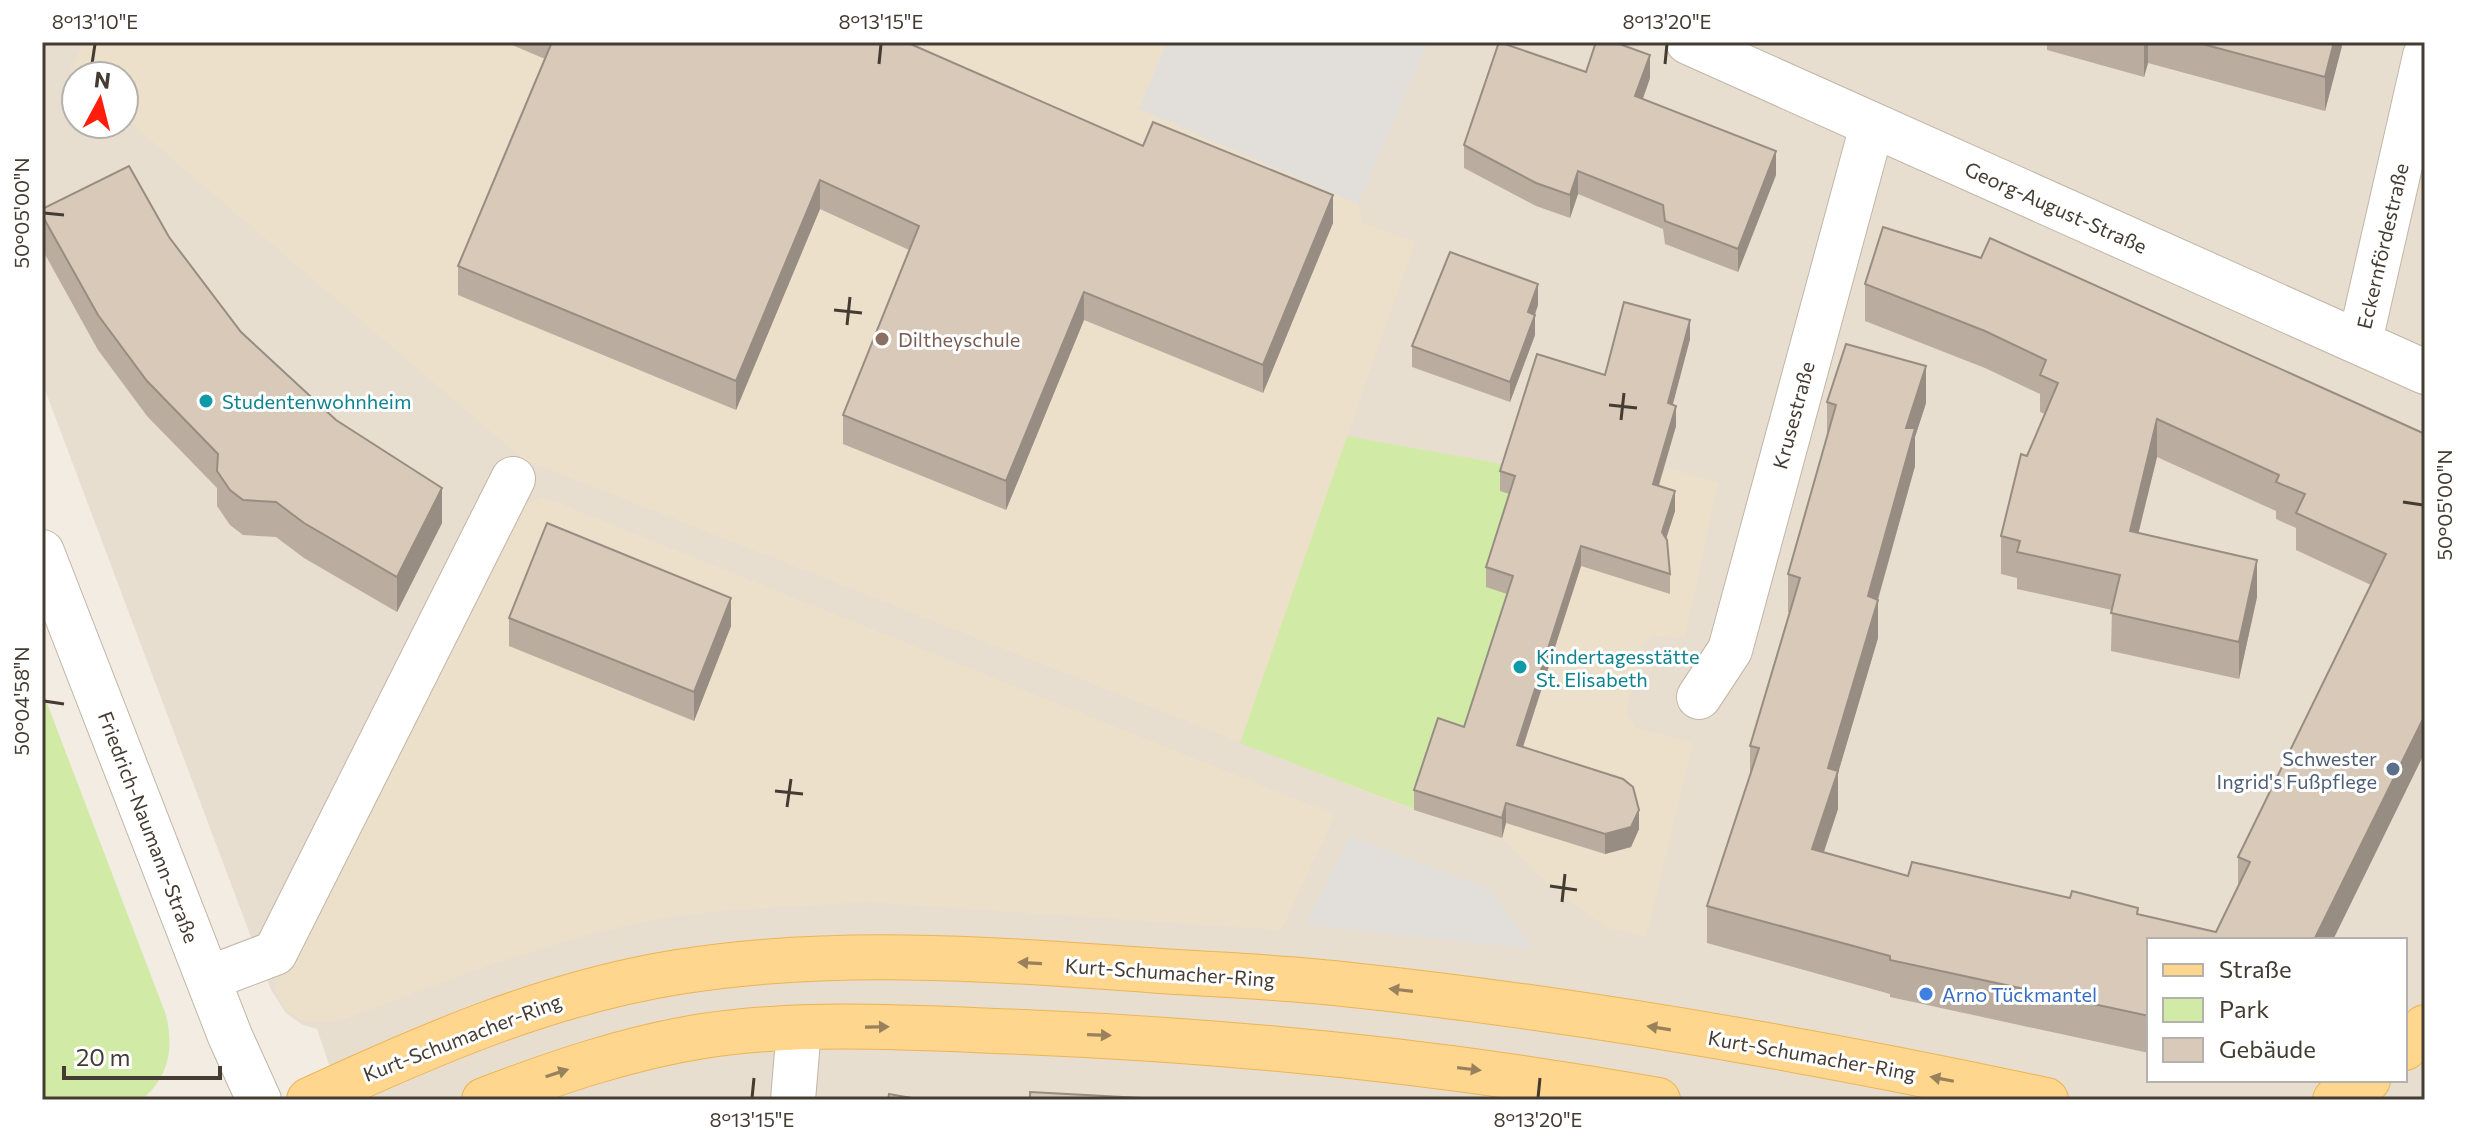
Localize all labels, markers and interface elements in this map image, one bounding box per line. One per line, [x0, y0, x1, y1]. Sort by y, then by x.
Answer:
text: 8°13'10"E [52, 9, 138, 33]
text: 8°13'15"E [839, 9, 923, 33]
text: 8°13'20"E [1623, 9, 1711, 33]
north arrow [60, 60, 140, 140]
text: N [93, 65, 112, 94]
street label: Georg-August-Straße [1961, 156, 2151, 258]
text: 50°05'00"N [9, 157, 33, 269]
street label: Eckernfördestraße [2351, 161, 2413, 331]
place label: Diltheyschule [898, 327, 1020, 351]
marker: Diltheyschule [873, 330, 891, 348]
street label: Krusestraße [1767, 359, 1819, 471]
place label: Studentenwohnheim [222, 389, 411, 413]
marker: Studentenwohnheim [197, 392, 215, 410]
text: 50°05'00"N [2432, 449, 2456, 561]
place label: Kindertagesstätte St. Elisabeth [1536, 644, 1699, 691]
text: 50°04'58"N [9, 646, 33, 756]
marker: Kindertagesstätte St. Elisabeth [1511, 658, 1529, 676]
street label: Friedrich-Naumann-Straße [94, 708, 204, 946]
place label: Schwester Ingrid's Fußpflege [2217, 746, 2377, 793]
marker: Schwester Ingrid's Fußpflege [2384, 760, 2402, 778]
legend [2147, 938, 2407, 1082]
street label: Kurt-Schumacher-Ring [1064, 953, 1276, 991]
text: Straße [2219, 954, 2292, 983]
one-way arrow [1017, 956, 1042, 969]
place label: Arno Tückmantel [1942, 982, 2097, 1006]
one-way arrow [1388, 984, 1413, 997]
marker: Arno Tückmantel [1917, 985, 1935, 1003]
street label: Kurt-Schumacher-Ring [360, 988, 565, 1086]
text: Park [2219, 994, 2269, 1023]
one-way arrow [865, 1021, 890, 1033]
one-way arrow [1646, 1021, 1671, 1033]
street label: Kurt-Schumacher-Ring [1706, 1025, 1918, 1085]
one-way arrow [1087, 1028, 1112, 1041]
scale bar [64, 1030, 220, 1080]
text: Gebäude [2219, 1034, 2316, 1063]
text: 20 m [76, 1042, 130, 1071]
one-way arrow [1457, 1062, 1482, 1075]
one-way arrow [545, 1066, 569, 1079]
one-way arrow [1929, 1072, 1954, 1085]
text: 8°13'15"E [710, 1107, 794, 1131]
text: 8°13'20"E [1494, 1107, 1582, 1131]

